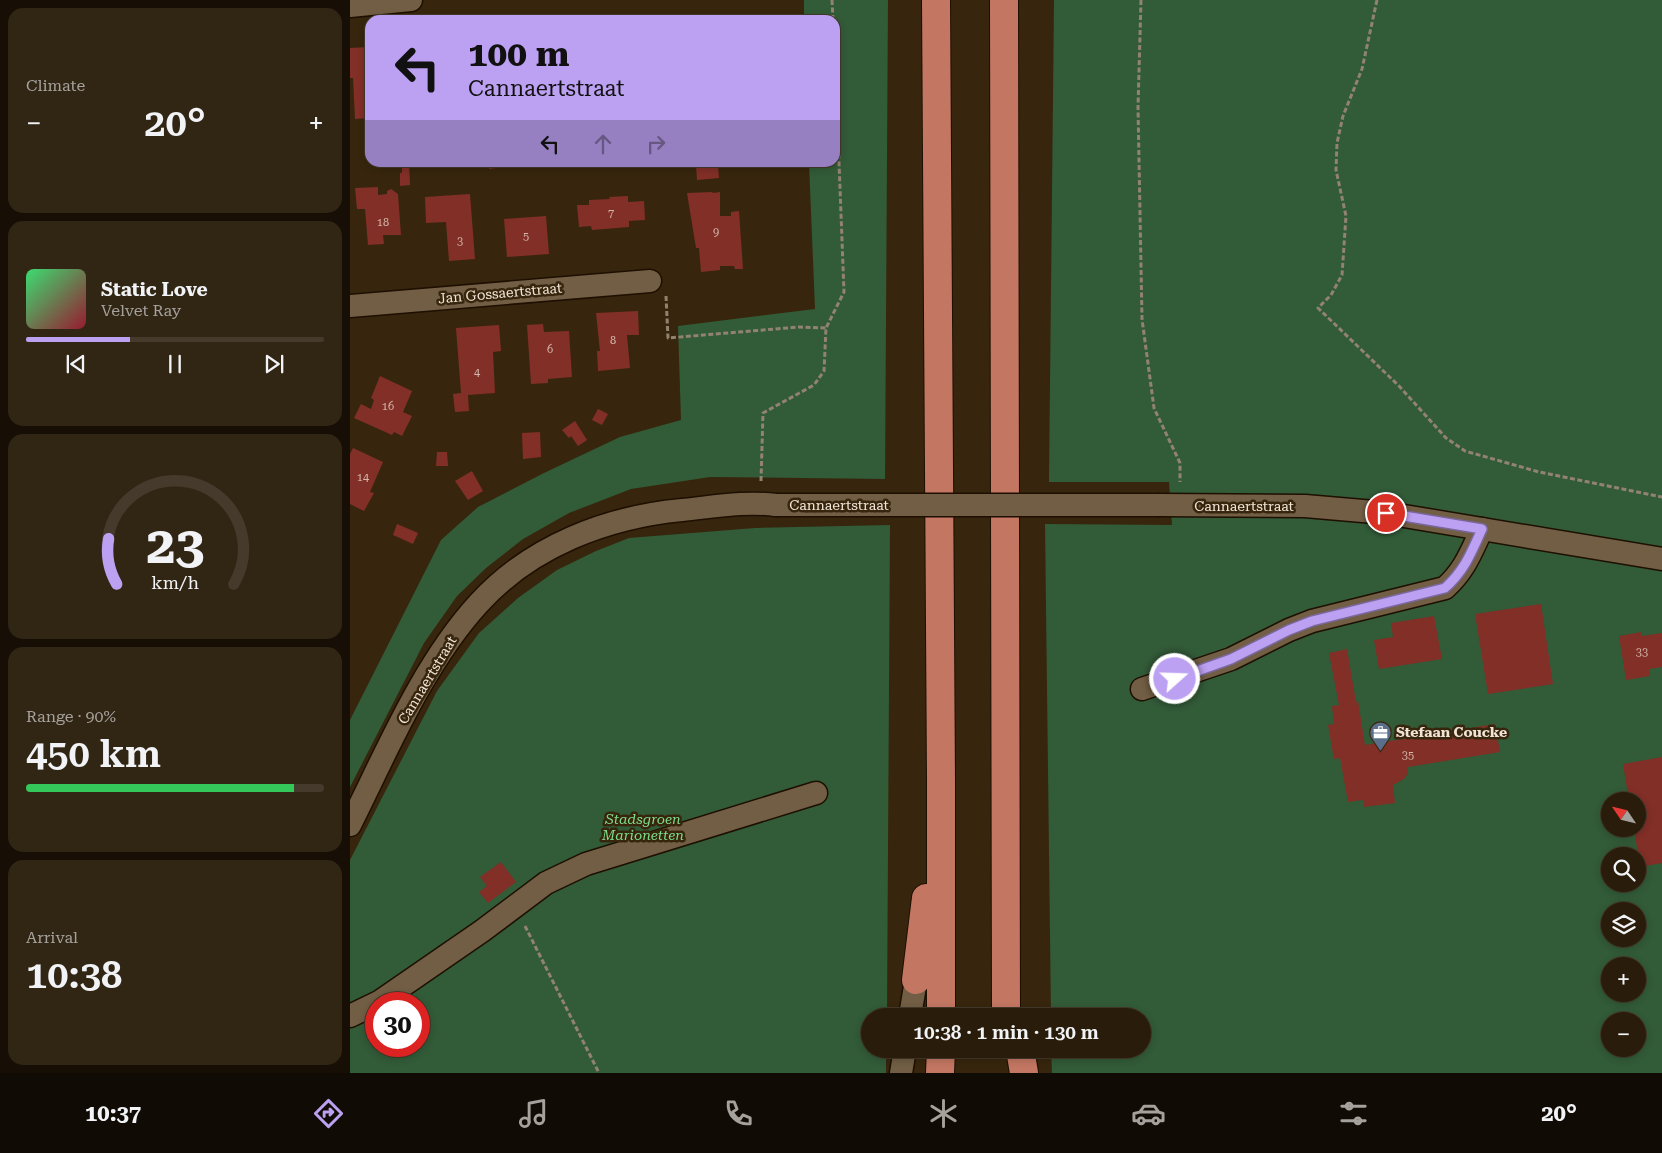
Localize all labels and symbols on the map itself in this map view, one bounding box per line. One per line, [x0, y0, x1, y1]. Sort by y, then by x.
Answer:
house number: 7 [608, 207, 614, 220]
house number: 18 [377, 216, 389, 229]
house number: 9 [713, 226, 719, 239]
house number: 5 [523, 230, 529, 243]
house number: 3 [457, 235, 463, 248]
street label: Jan Gossaertstraat [437, 280, 563, 306]
house number: 8 [610, 334, 616, 347]
house number: 6 [547, 343, 553, 356]
house number: 4 [474, 366, 481, 379]
house number: 16 [382, 400, 394, 413]
house number: 14 [357, 471, 370, 484]
pin [1365, 492, 1407, 534]
street label: Cannaertstraat [789, 497, 889, 513]
street label: Cannaertstraat [1194, 498, 1294, 514]
street label: Cannaertstraat [394, 633, 460, 727]
house number: 33 [1636, 646, 1648, 659]
position arrow [1148, 652, 1200, 704]
office icon: Stefaan Coucke [1368, 720, 1392, 751]
place label: Stefaan Coucke [1396, 724, 1507, 740]
house number: 35 [1402, 749, 1414, 762]
north arrow [1601, 792, 1646, 838]
park label: Stadsgroen Marionetten [601, 811, 684, 843]
speed limit sign: 30 [365, 992, 430, 1057]

